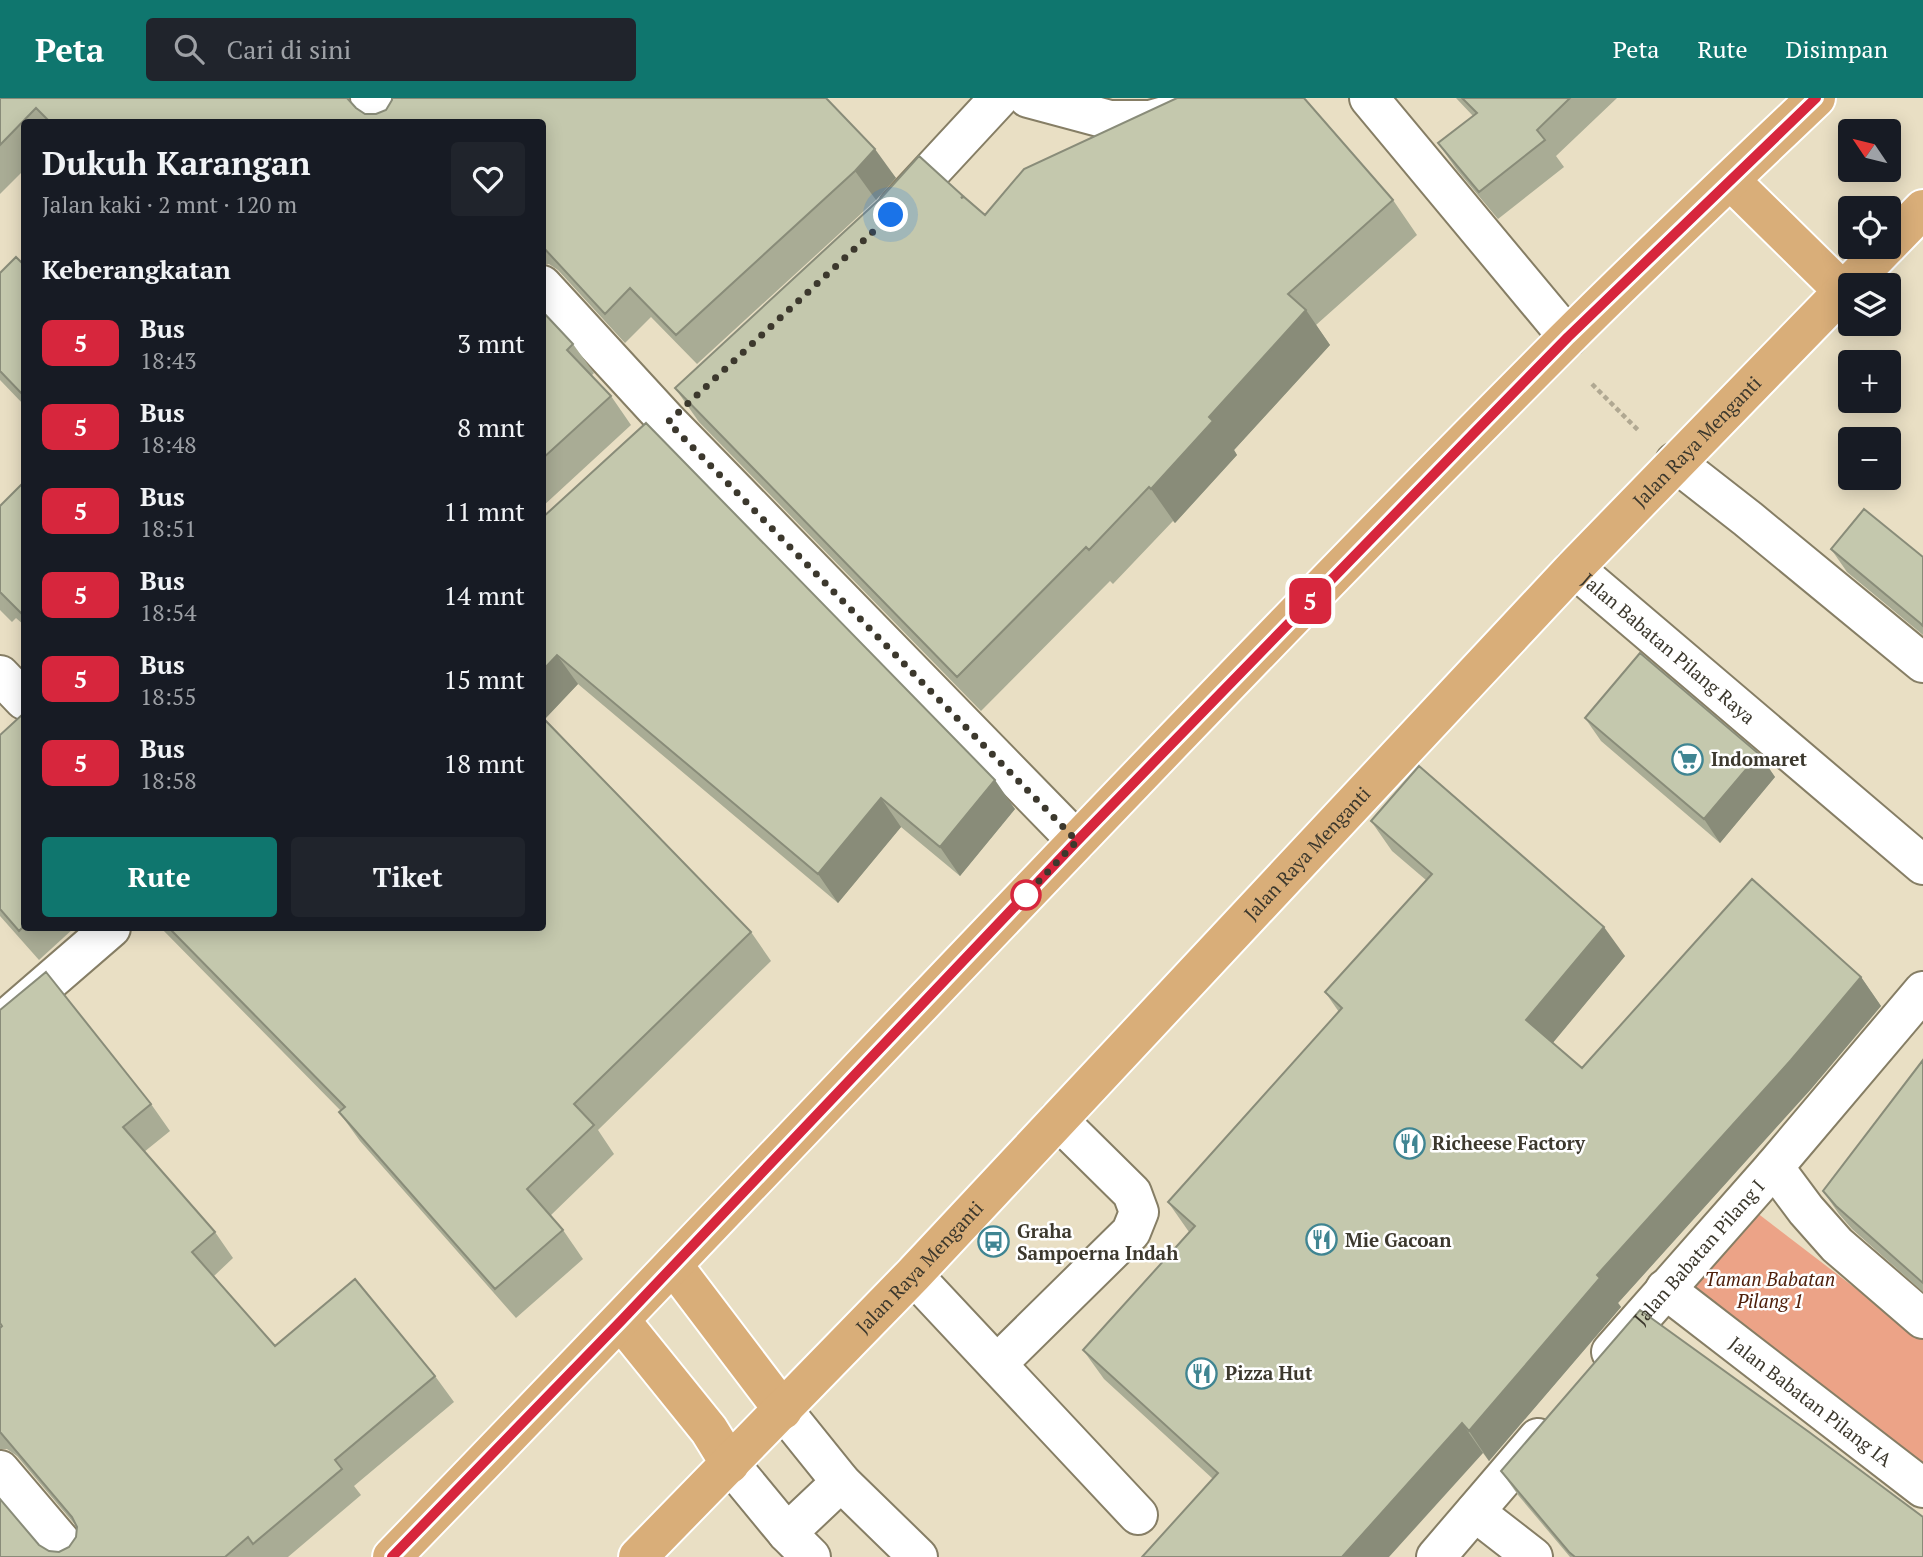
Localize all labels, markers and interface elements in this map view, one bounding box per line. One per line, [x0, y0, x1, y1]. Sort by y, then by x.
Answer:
search box [146, 18, 636, 81]
text: Peta [35, 28, 104, 71]
icon: search [170, 30, 208, 68]
text: Cari di sini [226, 32, 351, 66]
text: Peta [1613, 33, 1659, 65]
text: Rute [1697, 33, 1747, 65]
text: Disimpan [1785, 33, 1888, 65]
north arrow [1838, 119, 1900, 182]
map controls [1838, 119, 1901, 490]
text: Dukuh Karangan [42, 141, 311, 184]
button: heart [451, 142, 525, 216]
text: Jalan kaki · 2 mnt · 120 m [42, 189, 297, 220]
button: locate [1838, 196, 1901, 259]
your location [873, 197, 908, 232]
text: Keberangkatan [42, 252, 231, 286]
button: layers [1838, 273, 1901, 336]
text: Bus [140, 311, 185, 345]
text: 3 mnt [457, 326, 525, 360]
text: 5 [74, 327, 87, 359]
text: 18:43 [140, 345, 197, 376]
button: + [1838, 350, 1901, 413]
street label: Jalan Raya Menganti [1627, 370, 1766, 512]
text: Bus [140, 395, 185, 429]
text: 8 mnt [457, 410, 525, 444]
text: 5 [74, 411, 87, 443]
button: − [1838, 427, 1901, 490]
text: 18:48 [140, 429, 197, 460]
text: Bus [140, 479, 185, 513]
text: 11 mnt [443, 494, 525, 528]
text: 5 [74, 495, 87, 527]
text: 18:51 [140, 513, 197, 544]
text: Bus [140, 563, 185, 597]
street label: Jalan Babatan Pilang Raya [1577, 567, 1761, 729]
text: 14 mnt [443, 578, 525, 612]
line badge: 5 [1287, 578, 1333, 624]
text: 5 [74, 579, 87, 611]
text: 5 [1303, 585, 1317, 617]
text: 18:54 [140, 597, 197, 628]
text: Bus [140, 647, 185, 681]
text: 15 mnt [443, 662, 525, 696]
text: 5 [74, 663, 87, 695]
text: 18:55 [140, 681, 197, 712]
text: Bus [140, 731, 185, 765]
supermarket icon: Indomaret [1671, 742, 1705, 776]
text: 18 mnt [443, 746, 525, 780]
place label: Indomaret [1711, 746, 1808, 771]
text: 5 [74, 747, 87, 779]
text: 18:58 [140, 765, 197, 796]
street label: Jalan Raya Menganti [1238, 781, 1375, 925]
button: Rute [42, 837, 277, 917]
button: Tiket [291, 837, 525, 917]
unlabelled marker [1011, 880, 1041, 910]
restaurant icon: Richeese Factory [1392, 1126, 1426, 1160]
place label: Richeese Factory [1432, 1130, 1586, 1155]
street label: Jalan Babatan Pilang I [1628, 1174, 1769, 1330]
street label: Jalan Raya Menganti [850, 1195, 988, 1338]
place label: Graha Sampoerna Indah [1017, 1218, 1178, 1265]
restaurant icon: Mie Gacoan [1305, 1223, 1339, 1257]
bus stop icon: Graha Sampoerna Indah [977, 1225, 1011, 1259]
place label: Mie Gacoan [1345, 1227, 1452, 1252]
park label: Taman Babatan Pilang 1 [1705, 1266, 1835, 1313]
street label: Jalan Babatan Pilang IA [1724, 1330, 1898, 1472]
restaurant icon: Pizza Hut [1185, 1356, 1219, 1390]
place label: Pizza Hut [1225, 1360, 1313, 1385]

